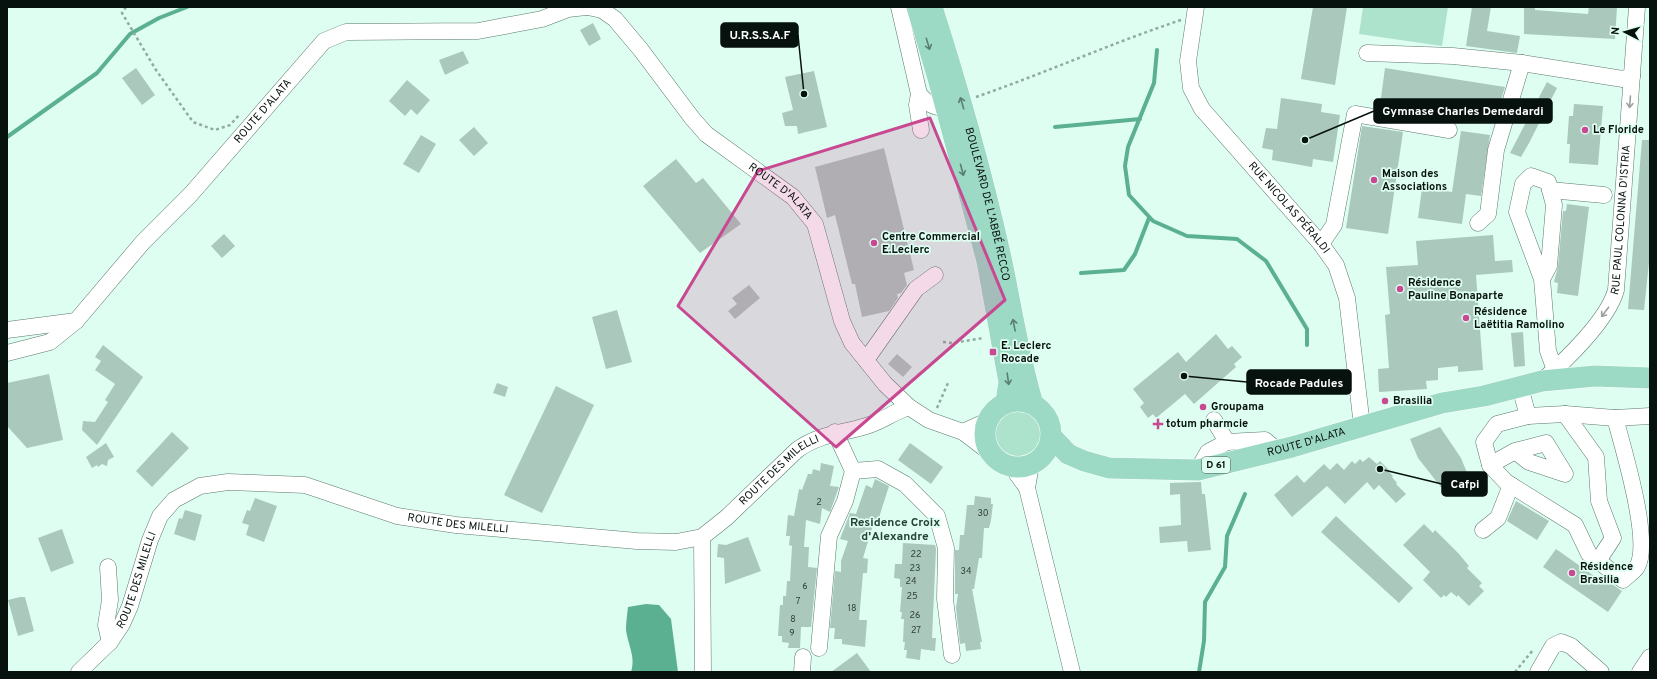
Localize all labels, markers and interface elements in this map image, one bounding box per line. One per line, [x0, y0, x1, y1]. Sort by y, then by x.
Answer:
north arrow [1605, 12, 1645, 52]
callout: U.R.S.S.A.F [721, 23, 798, 47]
text: N [1609, 26, 1623, 36]
text: U.R.S.S.A.F [730, 28, 790, 44]
one-way arrow [925, 38, 932, 51]
street label: ROUTE D'ALATA [231, 76, 295, 146]
one-way arrow [1626, 95, 1633, 108]
one-way arrow [958, 97, 965, 110]
callout: Gymnase Charles Demedardi [1374, 99, 1552, 123]
text: Gymnase Charles Demedardi [1382, 104, 1544, 120]
place label: Le Floride [1593, 123, 1644, 137]
marker: Le Floride [1580, 125, 1590, 135]
street label: BOULEVARD DE L'ABBÉ RECCO [961, 126, 1013, 282]
street label: RUE PAUL COLONNA D'ISTRIA [1608, 144, 1634, 296]
street label: RUE NICOLAS PÉRALDI [1245, 159, 1333, 256]
street label: ROUTE D'ALATA [745, 160, 816, 222]
one-way arrow [959, 163, 967, 176]
place label: Maison des Associations [1382, 167, 1447, 194]
marker: Maison des Associations [1369, 175, 1379, 185]
place label: Centre Commercial E.Leclerc [882, 230, 980, 257]
marker: Centre Commercial E.Leclerc [869, 238, 879, 248]
place label: Résidence Pauline Bonaparte [1408, 276, 1503, 303]
marker: Résidence Pauline Bonaparte [1395, 284, 1405, 294]
place label: Résidence Laëtitia Ramolino [1474, 305, 1564, 332]
one-way arrow [1601, 307, 1610, 318]
marker: Résidence Laëtitia Ramolino [1461, 313, 1471, 323]
one-way arrow [1010, 319, 1018, 332]
place label: E. Leclerc Rocade [1001, 339, 1051, 366]
marker: E. Leclerc Rocade [988, 347, 998, 357]
callout: Rocade Padules [1247, 370, 1351, 394]
one-way arrow [1004, 372, 1012, 385]
text: Rocade Padules [1255, 376, 1343, 392]
place label: Brasilia [1393, 394, 1432, 408]
marker: Brasilia [1380, 396, 1390, 406]
place label: Groupama [1211, 400, 1264, 414]
marker: Groupama [1198, 402, 1208, 412]
place label: totum pharmcie [1166, 417, 1248, 431]
marker: totum pharmcie [1153, 419, 1163, 429]
street label: ROUTE D'ALATA [1266, 425, 1347, 460]
street label: ROUTE DES MILELLI [736, 432, 821, 509]
road number: D 61 [1202, 457, 1230, 473]
callout: Cafpi [1442, 472, 1487, 496]
text: Cafpi [1450, 477, 1480, 493]
house number: 2 [816, 497, 822, 508]
house number: 30 [977, 508, 989, 519]
street label: ROUTE DES MILELLI [406, 511, 509, 537]
district label: Residence Croix d'Alexandre [850, 515, 940, 545]
street label: ROUTE DES MILELLI [114, 530, 160, 632]
house number: 22 [910, 549, 922, 560]
place label: Résidence Brasilia [1580, 560, 1633, 587]
house number: 23 [910, 563, 920, 574]
house number: 34 [960, 566, 972, 577]
marker: Résidence Brasilia [1567, 568, 1577, 578]
house number: 24 [905, 576, 917, 587]
house number: 6 [802, 581, 808, 592]
house number: 25 [906, 591, 918, 602]
house number: 7 [796, 596, 801, 607]
house number: 18 [848, 603, 856, 614]
house number: 26 [910, 610, 920, 621]
house number: 8 [790, 614, 796, 625]
house number: 27 [911, 625, 921, 636]
house number: 9 [789, 628, 795, 639]

